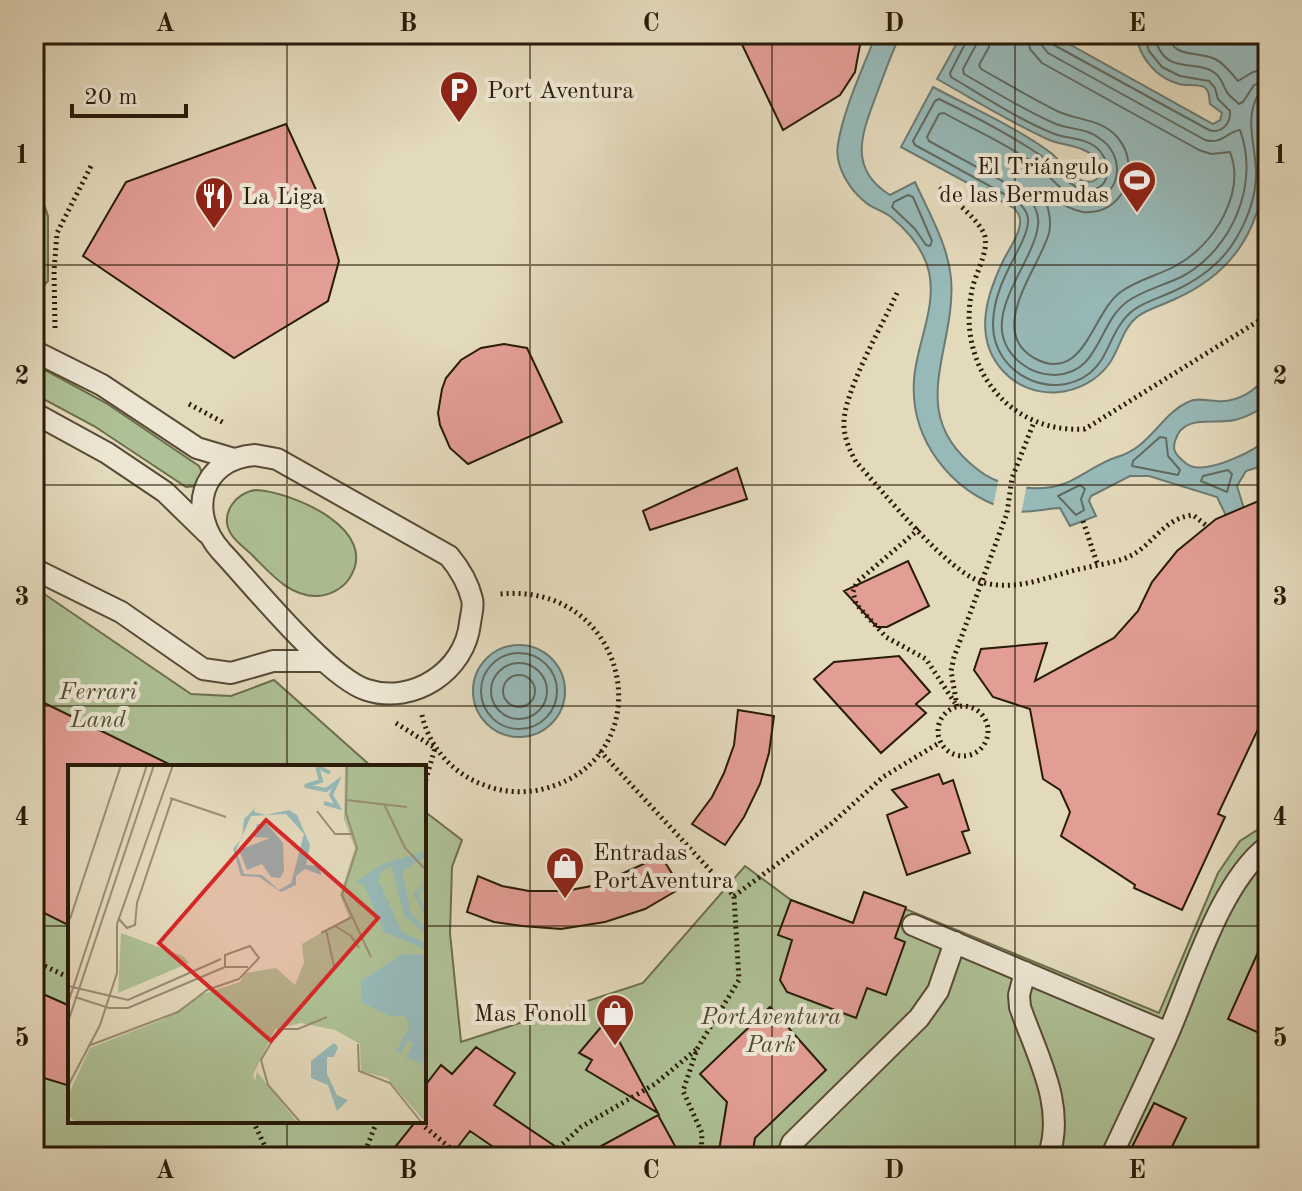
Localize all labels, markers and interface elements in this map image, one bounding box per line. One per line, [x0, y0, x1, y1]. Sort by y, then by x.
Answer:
text: A [155, 11, 175, 37]
text: B [399, 11, 417, 37]
text: C [642, 11, 660, 37]
text: D [884, 11, 904, 37]
text: E [1128, 11, 1146, 37]
scale bar [72, 68, 186, 118]
parking icon: Port Aventura [438, 69, 480, 124]
place label: Port Aventura [487, 80, 634, 104]
text: 20 m [84, 86, 138, 110]
text: 1 [14, 143, 30, 169]
text: 1 [1272, 143, 1288, 169]
place label: El Triángulo de las Bermudas [939, 156, 1109, 208]
sports icon: El Triángulo de las Bermudas [1116, 159, 1158, 214]
restaurant icon: La Liga [193, 175, 235, 230]
place label: La Liga [242, 186, 324, 210]
text: 2 [14, 364, 30, 390]
text: 2 [1272, 364, 1288, 390]
text: 3 [14, 585, 30, 611]
text: 3 [1272, 585, 1288, 611]
park label: Ferrari Land [58, 681, 137, 733]
inset map [68, 765, 426, 1123]
text: 4 [14, 805, 30, 831]
text: 4 [1272, 805, 1288, 831]
place label: Entradas PortAventura [593, 842, 734, 894]
shop icon: Entradas PortAventura [544, 845, 586, 900]
shop icon: Mas Fonoll [594, 992, 636, 1047]
place label: Mas Fonoll [474, 1003, 587, 1027]
park label: PortAventura Park [700, 1006, 841, 1058]
text: 5 [14, 1026, 30, 1052]
text: 5 [1272, 1026, 1288, 1052]
text: A [155, 1158, 175, 1184]
text: B [399, 1158, 417, 1184]
text: C [642, 1158, 660, 1184]
text: D [884, 1158, 904, 1184]
text: E [1128, 1158, 1146, 1184]

